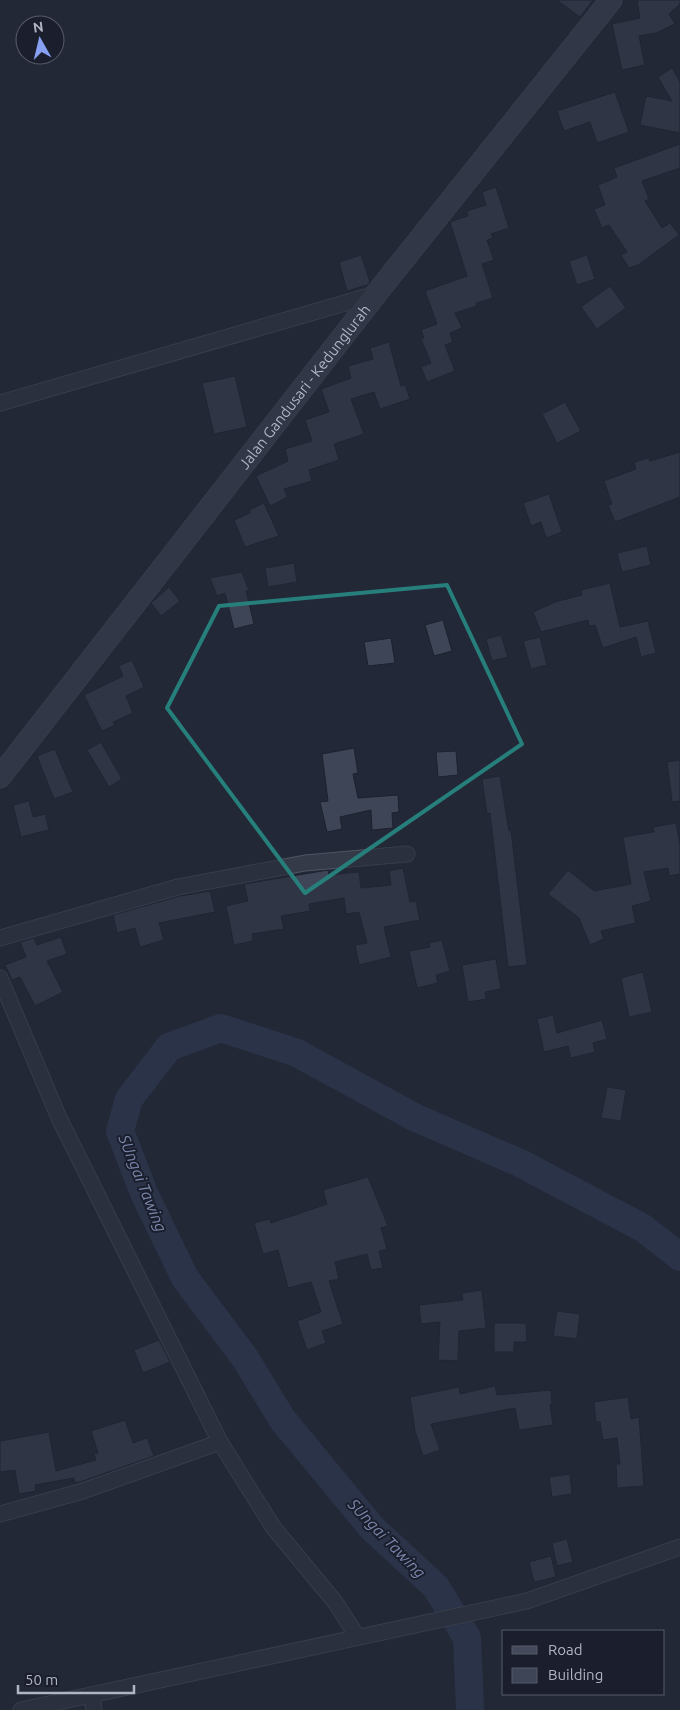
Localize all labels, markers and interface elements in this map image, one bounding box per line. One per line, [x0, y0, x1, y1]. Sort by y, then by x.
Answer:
north arrow [15, 15, 65, 65]
text: N [32, 18, 44, 36]
street label: Jalan Gandusari - Kedunglurah [235, 301, 373, 472]
water label: SUngai Tawing [115, 1131, 171, 1234]
water label: SUngai Tawing [344, 1494, 429, 1582]
legend [502, 1630, 665, 1695]
text: Road [548, 1641, 583, 1658]
scale bar [18, 1662, 134, 1694]
text: Building [548, 1666, 603, 1683]
text: 50 m [25, 1671, 58, 1688]

